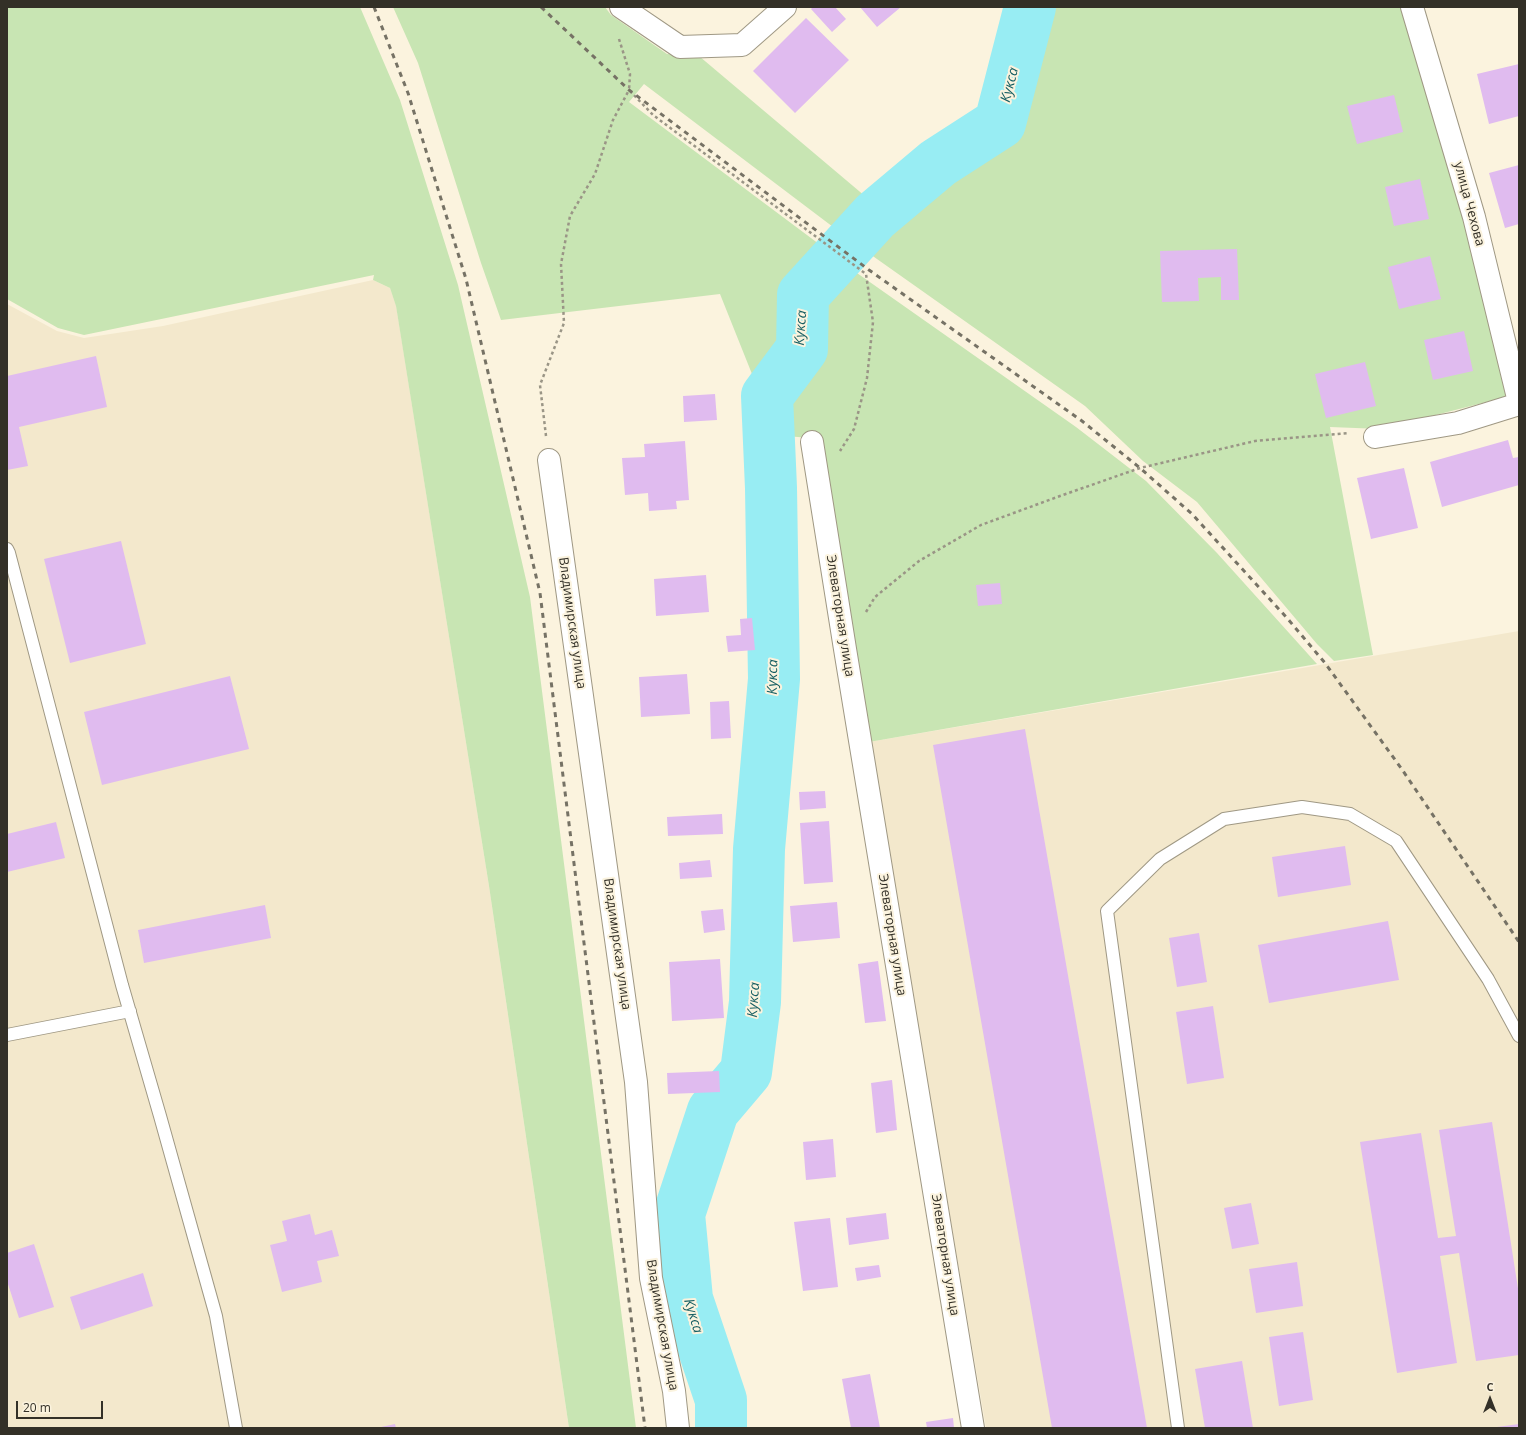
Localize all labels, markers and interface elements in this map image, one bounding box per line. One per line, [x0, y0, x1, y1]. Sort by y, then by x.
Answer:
water label: Кукса [998, 66, 1022, 104]
street label: улица Чехова [1450, 160, 1488, 248]
water label: Кукса [791, 310, 811, 346]
street label: Элеваторная улица [823, 554, 857, 678]
street label: Владимирская улица [555, 556, 589, 690]
water label: Кукса [764, 659, 782, 695]
street label: Элеваторная улица [875, 873, 909, 997]
street label: Владимирская улица [600, 877, 634, 1011]
water label: Кукса [744, 982, 764, 1018]
street label: Элеваторная улица [928, 1193, 962, 1317]
street label: Владимирская улица [643, 1258, 681, 1392]
water label: Кукса [680, 1297, 706, 1335]
north arrow [1470, 1379, 1510, 1419]
text: С [1486, 1379, 1494, 1394]
scale bar [18, 1393, 105, 1419]
text: 20 m [23, 1399, 51, 1416]

